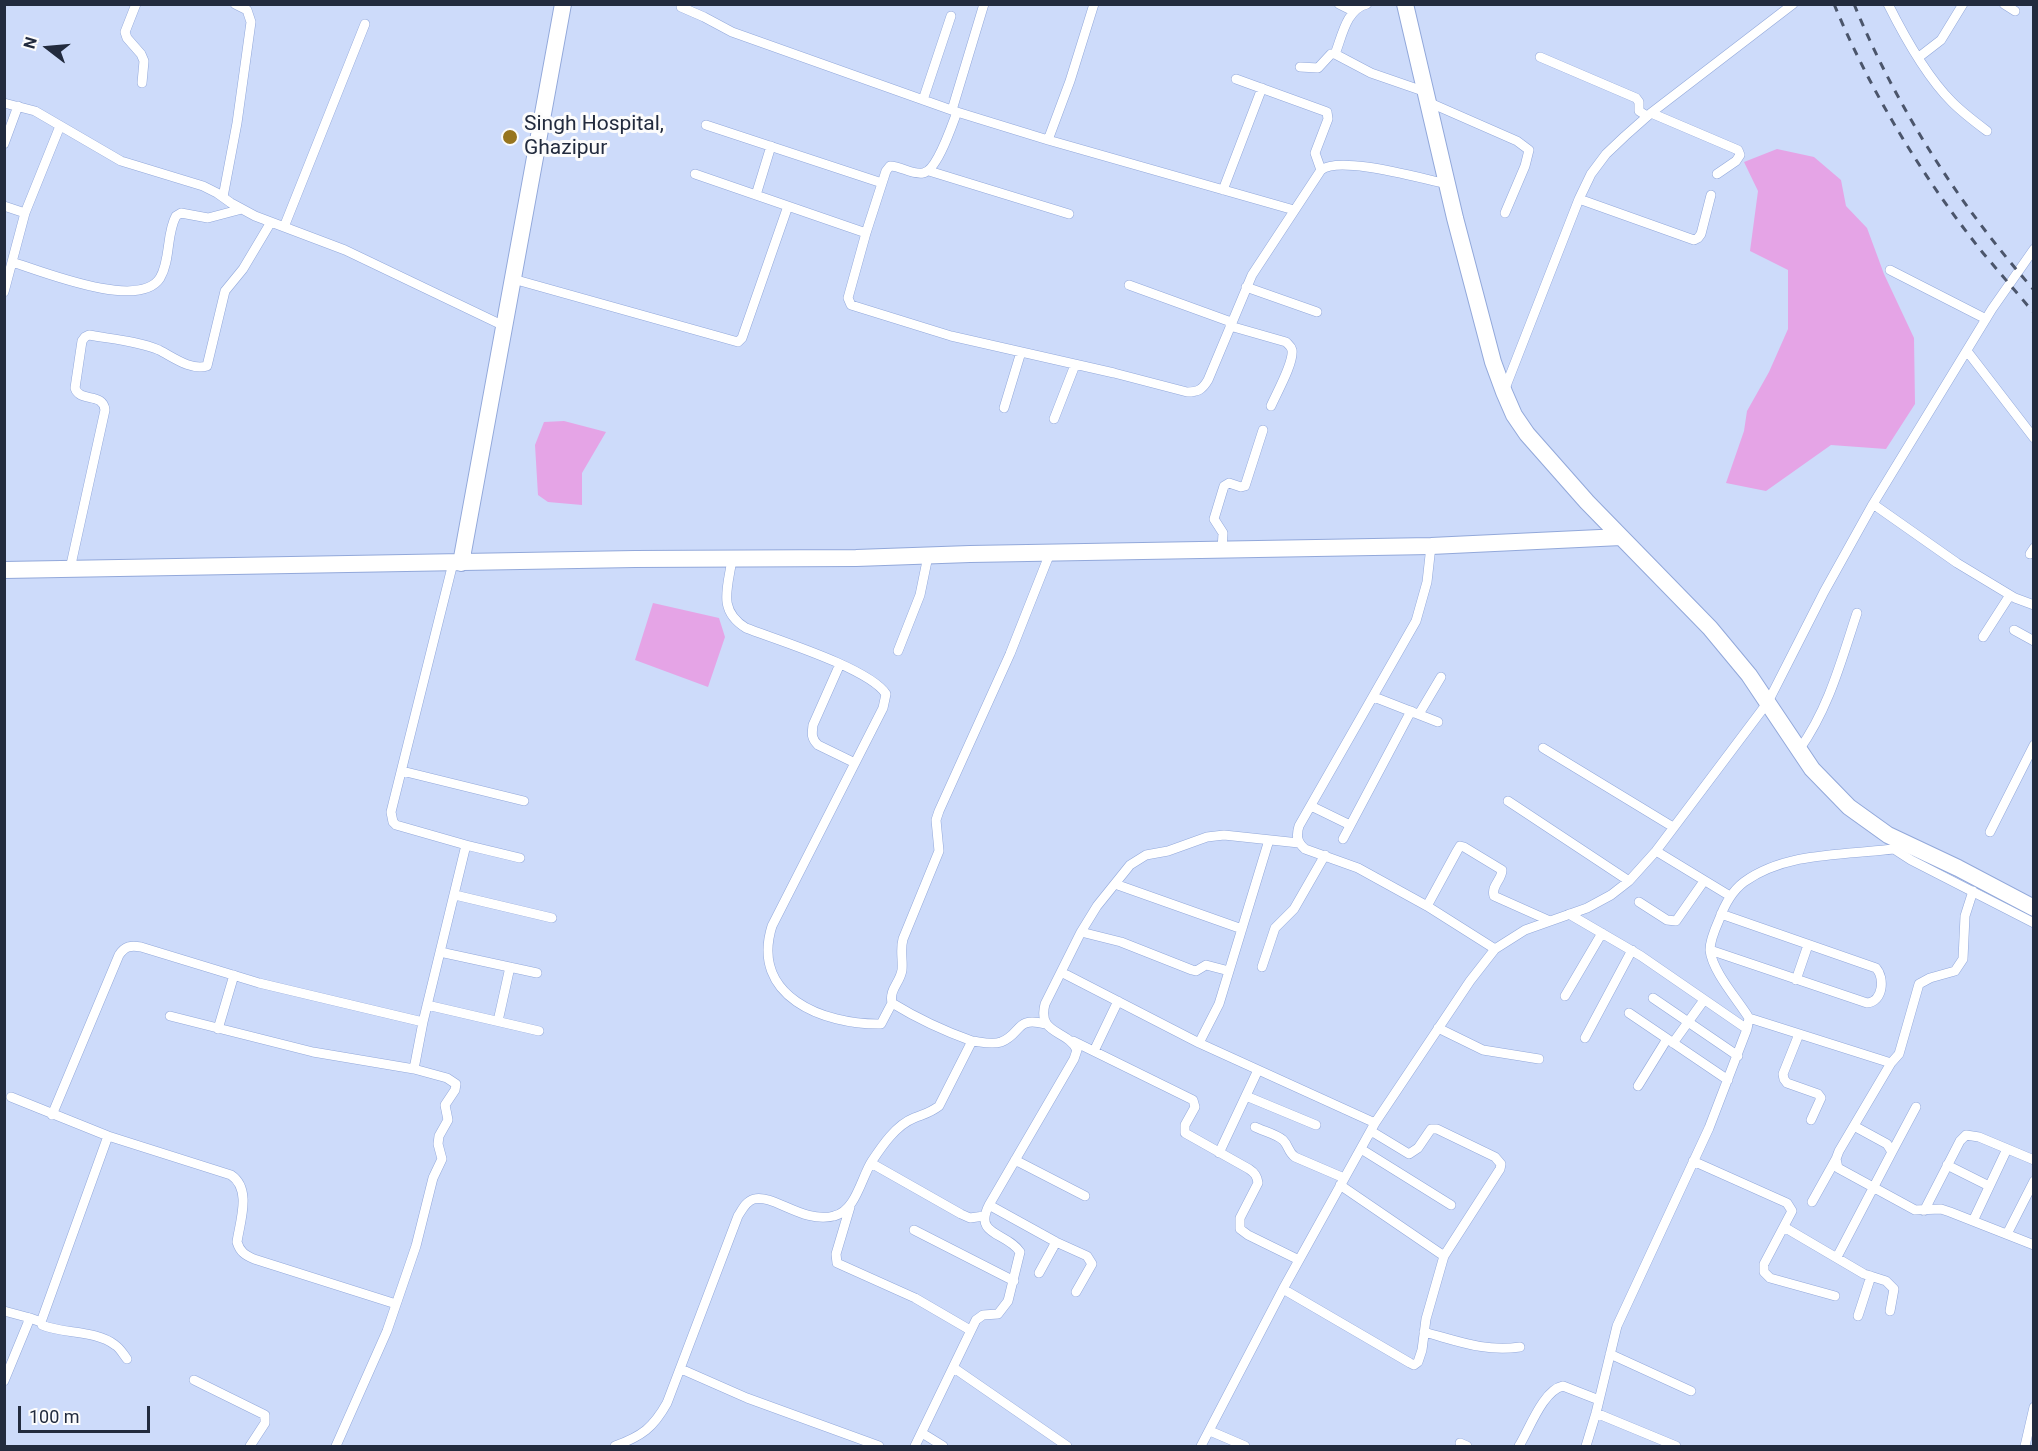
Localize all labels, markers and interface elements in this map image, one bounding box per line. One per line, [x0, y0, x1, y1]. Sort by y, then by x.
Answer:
north arrow [18, 18, 78, 78]
text: N [20, 35, 41, 51]
place label: Singh Hospital, Ghazipur [524, 112, 664, 162]
marker: Singh Hospital, Ghazipur [501, 128, 519, 146]
scale bar [21, 1394, 153, 1432]
text: 100 m [29, 1406, 80, 1427]

